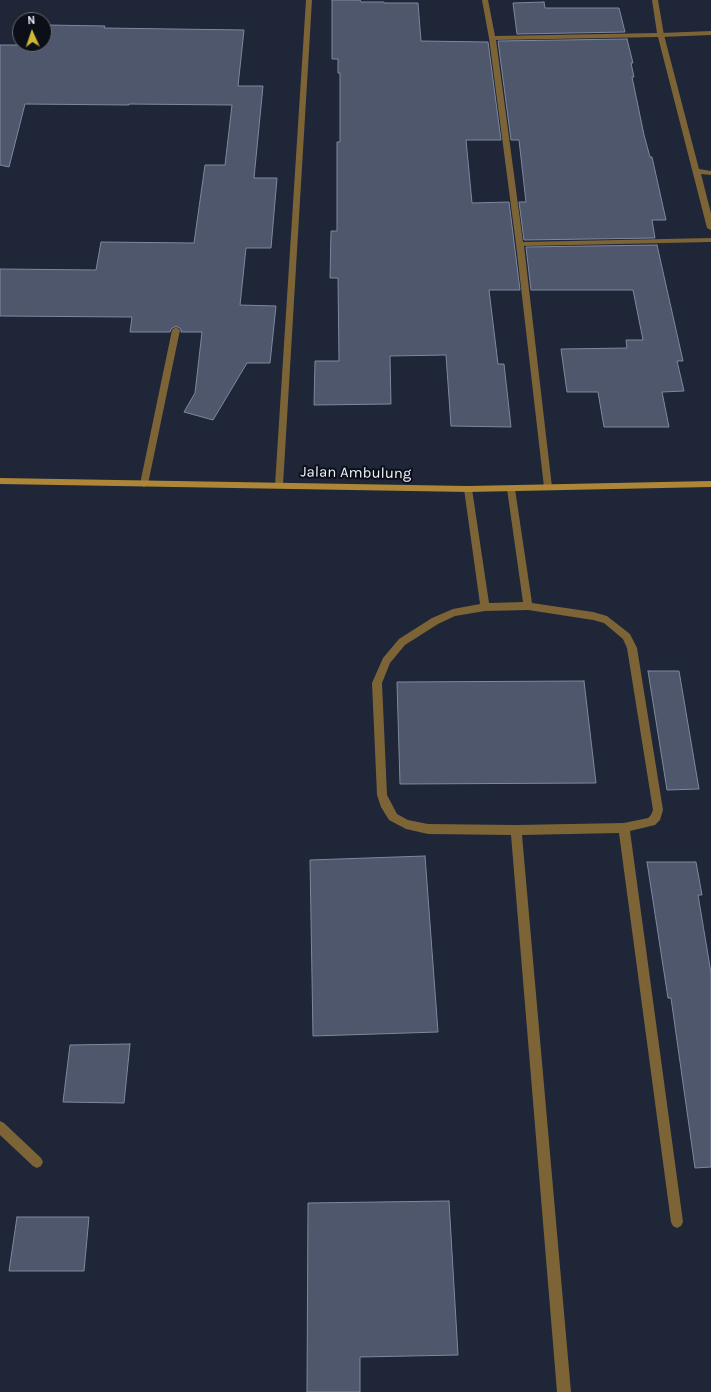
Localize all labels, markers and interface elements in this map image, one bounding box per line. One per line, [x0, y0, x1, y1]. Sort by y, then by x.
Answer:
north arrow [12, 12, 52, 52]
text: N [27, 14, 36, 27]
street label: Jalan Ambulung [300, 463, 412, 483]

